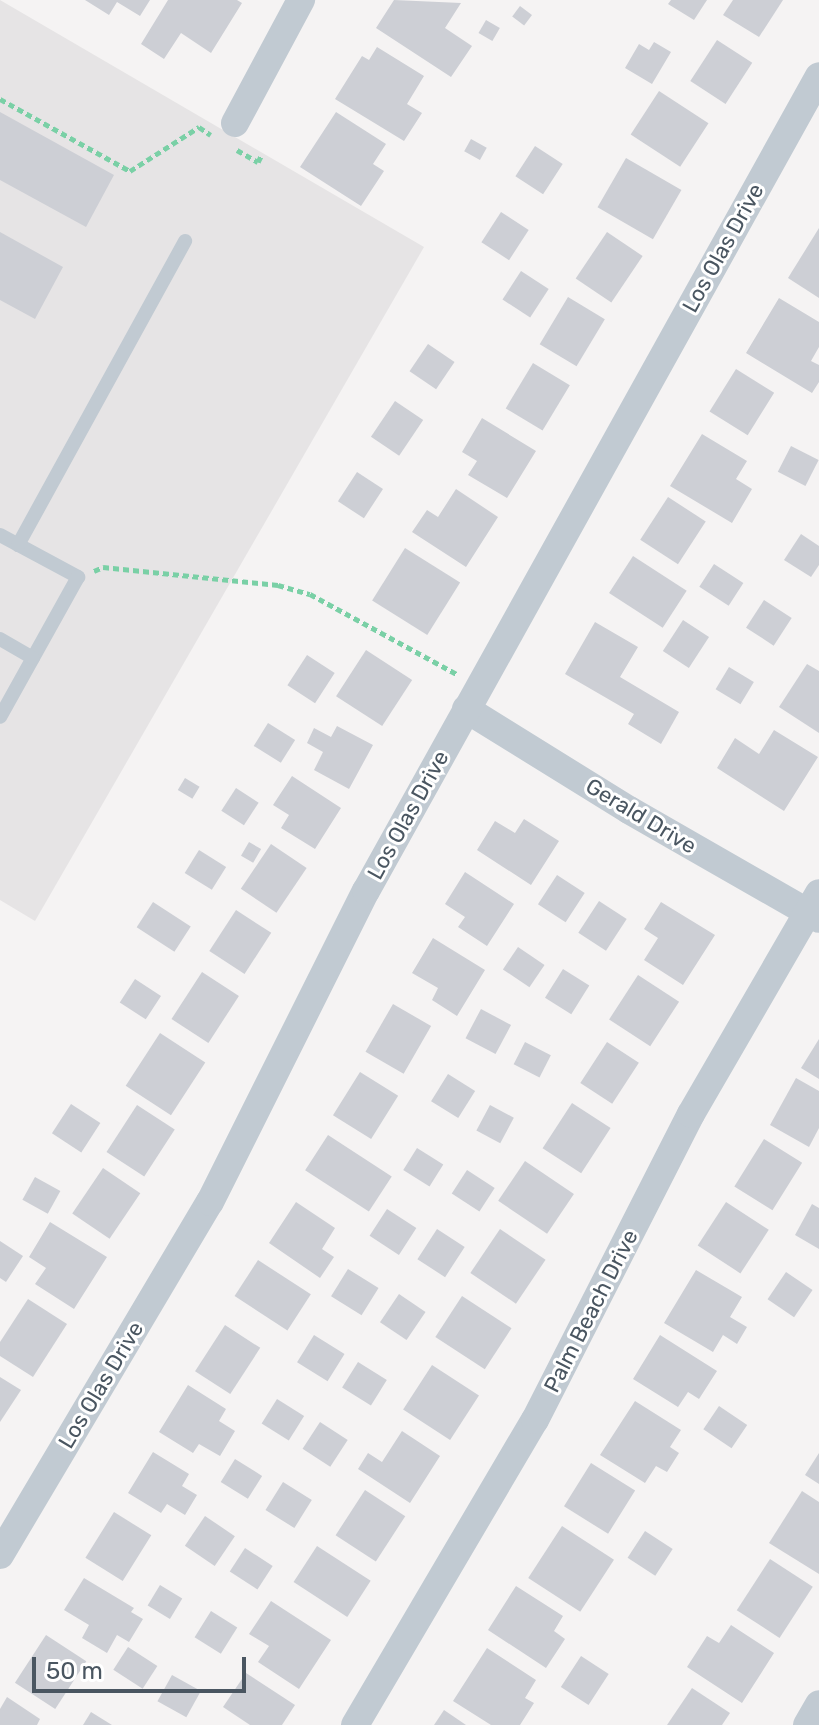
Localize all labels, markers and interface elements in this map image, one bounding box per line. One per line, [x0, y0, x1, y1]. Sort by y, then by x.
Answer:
street label: Los Olas Drive [677, 179, 769, 317]
street label: Los Olas Drive [362, 746, 454, 884]
street label: Gerald Drive [581, 773, 701, 859]
street label: Palm Beach Drive [539, 1225, 643, 1397]
street label: Los Olas Drive [53, 1317, 149, 1453]
scale bar [36, 1641, 250, 1691]
text: 50 m [46, 1657, 103, 1685]

